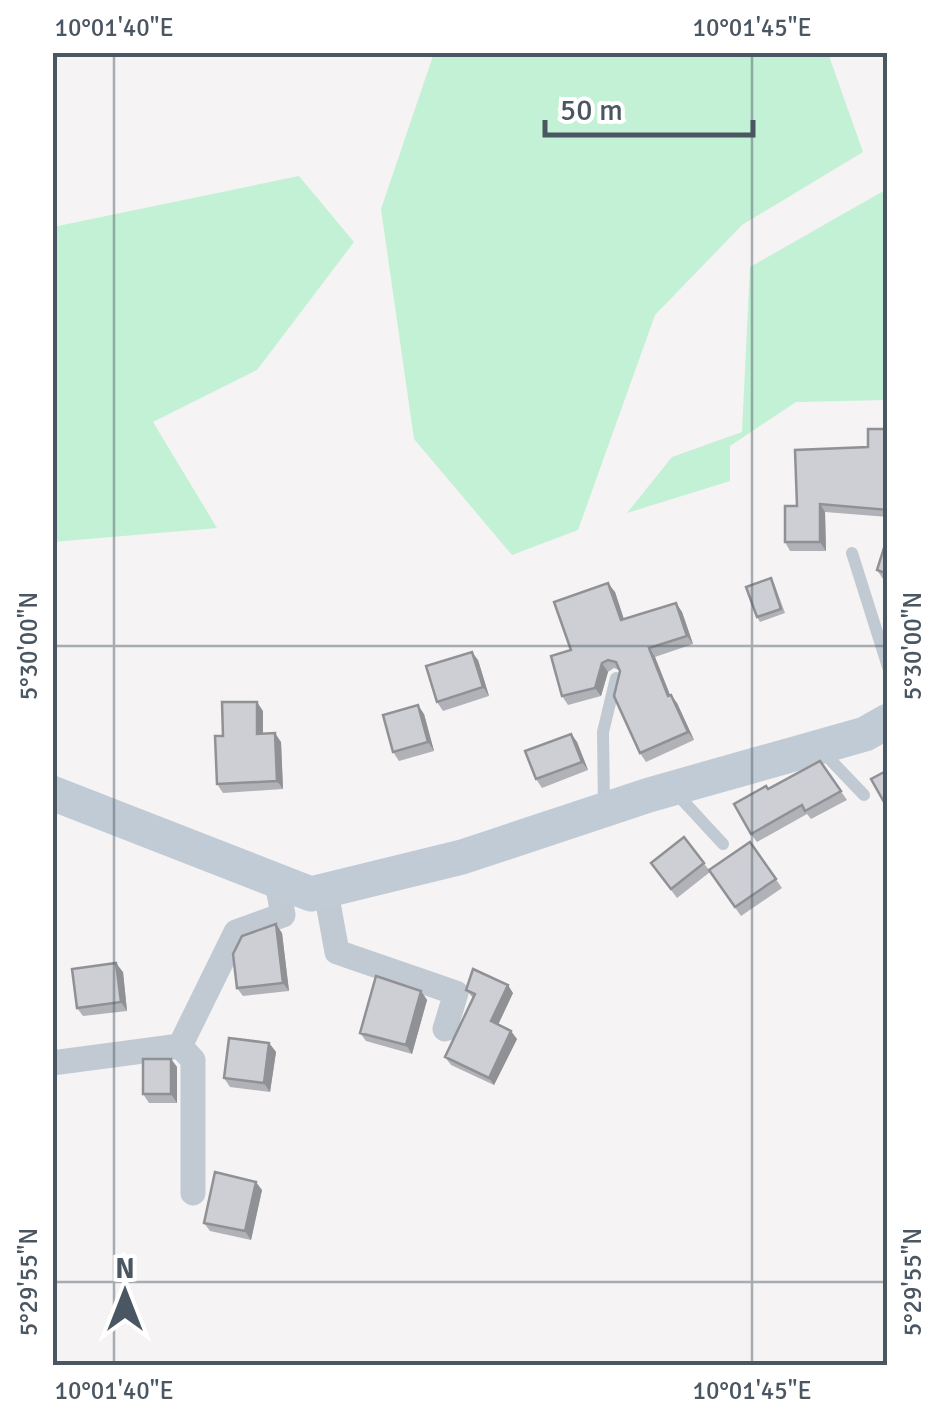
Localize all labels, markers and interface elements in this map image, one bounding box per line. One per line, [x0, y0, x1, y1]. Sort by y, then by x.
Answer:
text: 10°01'40"E [54, 12, 174, 43]
text: 10°01'45"E [692, 12, 812, 43]
scale bar [545, 75, 752, 137]
text: 50 m [560, 92, 623, 129]
text: 5°30'00"N [13, 592, 44, 700]
text: 5°30'00"N [897, 592, 928, 700]
text: 5°29'55"N [13, 1228, 44, 1336]
text: 5°29'55"N [897, 1228, 928, 1336]
north arrow [75, 1243, 175, 1343]
text: N [115, 1252, 135, 1286]
text: 10°01'40"E [54, 1375, 174, 1406]
text: 10°01'45"E [692, 1375, 812, 1406]

